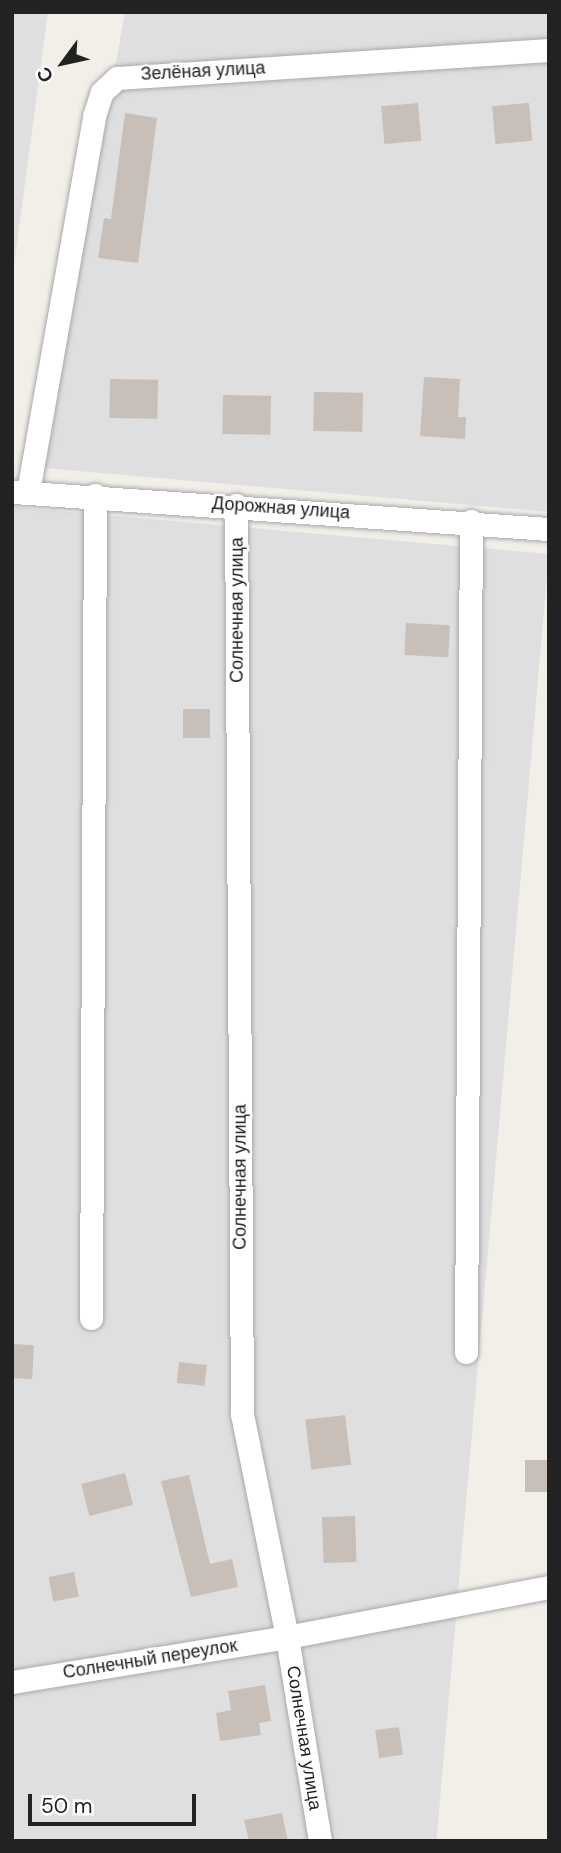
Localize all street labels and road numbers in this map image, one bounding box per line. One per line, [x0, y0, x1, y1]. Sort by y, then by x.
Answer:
street label: Зелёная улица [140, 57, 266, 85]
street label: Дорожная улица [211, 492, 351, 524]
street label: Солнечная улица [226, 537, 248, 683]
street label: Солнечная улица [229, 1104, 251, 1250]
street label: Солнечный переулок [61, 1635, 239, 1683]
street label: Солнечная улица [282, 1664, 326, 1812]

